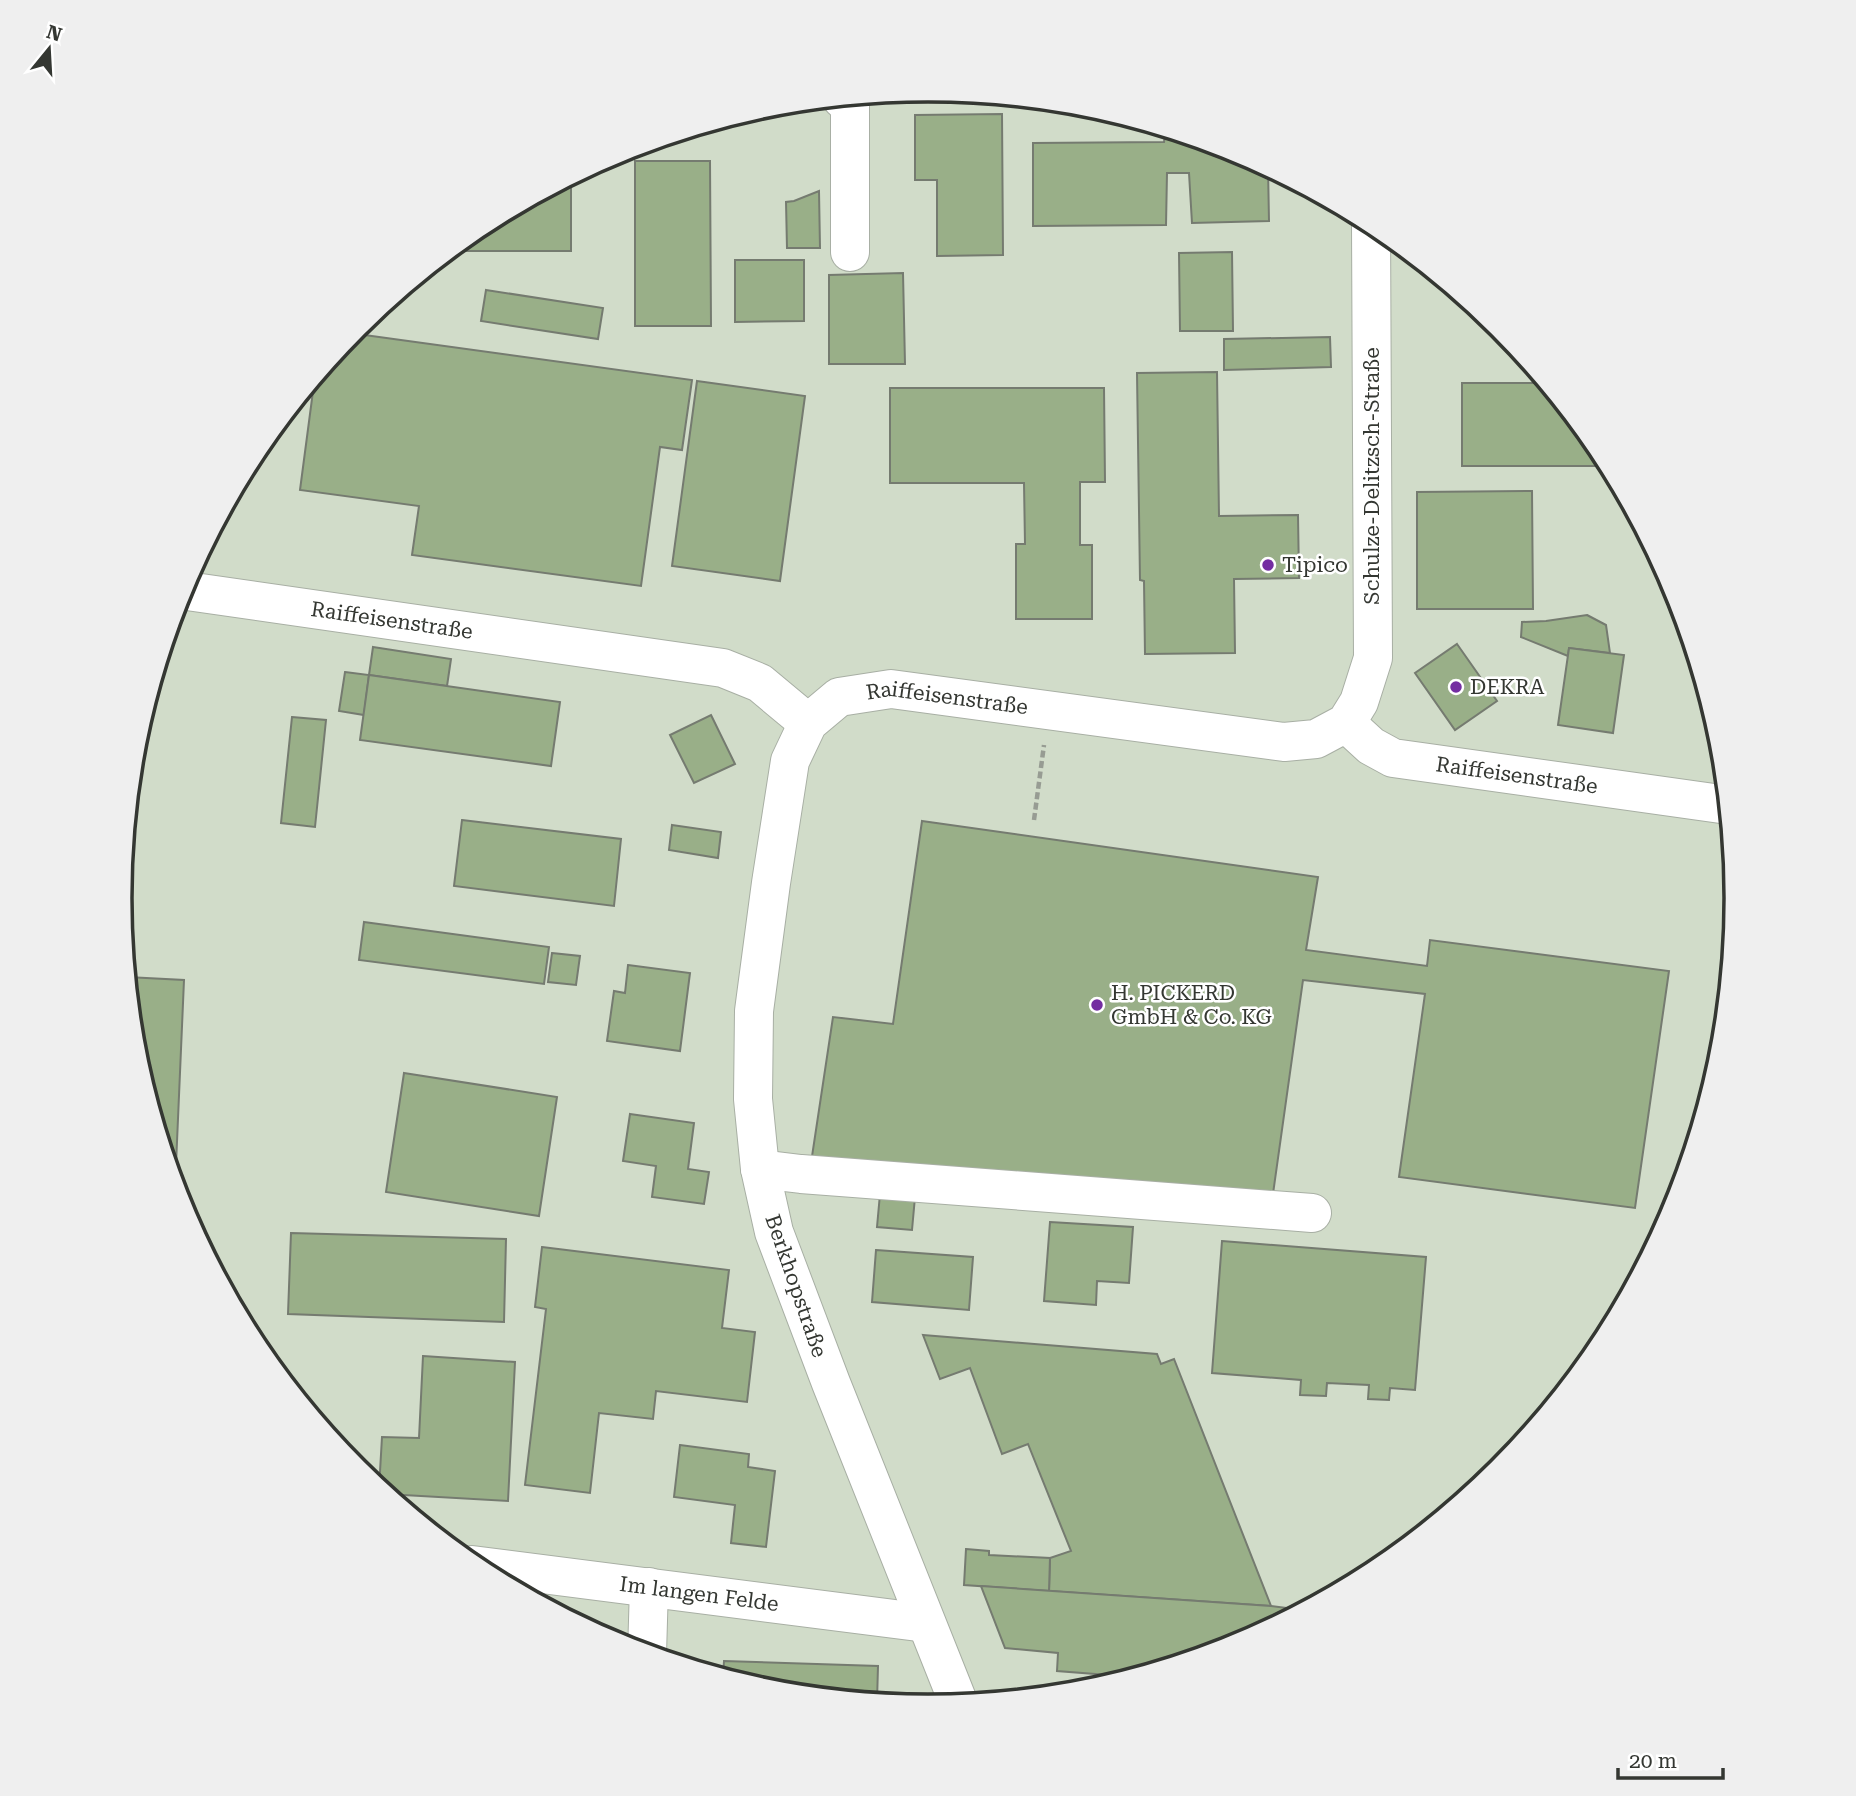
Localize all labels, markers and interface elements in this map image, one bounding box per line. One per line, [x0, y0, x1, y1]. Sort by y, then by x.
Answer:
north arrow [14, 14, 84, 84]
text: N [44, 20, 65, 47]
street label: Schulze-Delitzsch-Straße [1360, 347, 1384, 605]
place label: Tipico [1282, 553, 1348, 577]
marker: Tipico [1260, 557, 1276, 573]
street label: Raiffeisenstraße [309, 597, 474, 644]
place label: DEKRA [1470, 675, 1545, 699]
street label: Raiffeisenstraße [864, 677, 1029, 719]
marker: DEKRA [1448, 679, 1464, 695]
street label: Raiffeisenstraße [1434, 752, 1599, 799]
place label: H. PICKERD GmbH & Co. KG [1111, 981, 1272, 1029]
marker: H. PICKERD GmbH & Co. KG [1089, 997, 1105, 1013]
street label: Berkhopstraße [760, 1211, 832, 1361]
street label: Im langen Felde [618, 1572, 780, 1616]
scale bar [1618, 1736, 1723, 1780]
text: 20 m [1629, 1749, 1677, 1773]

